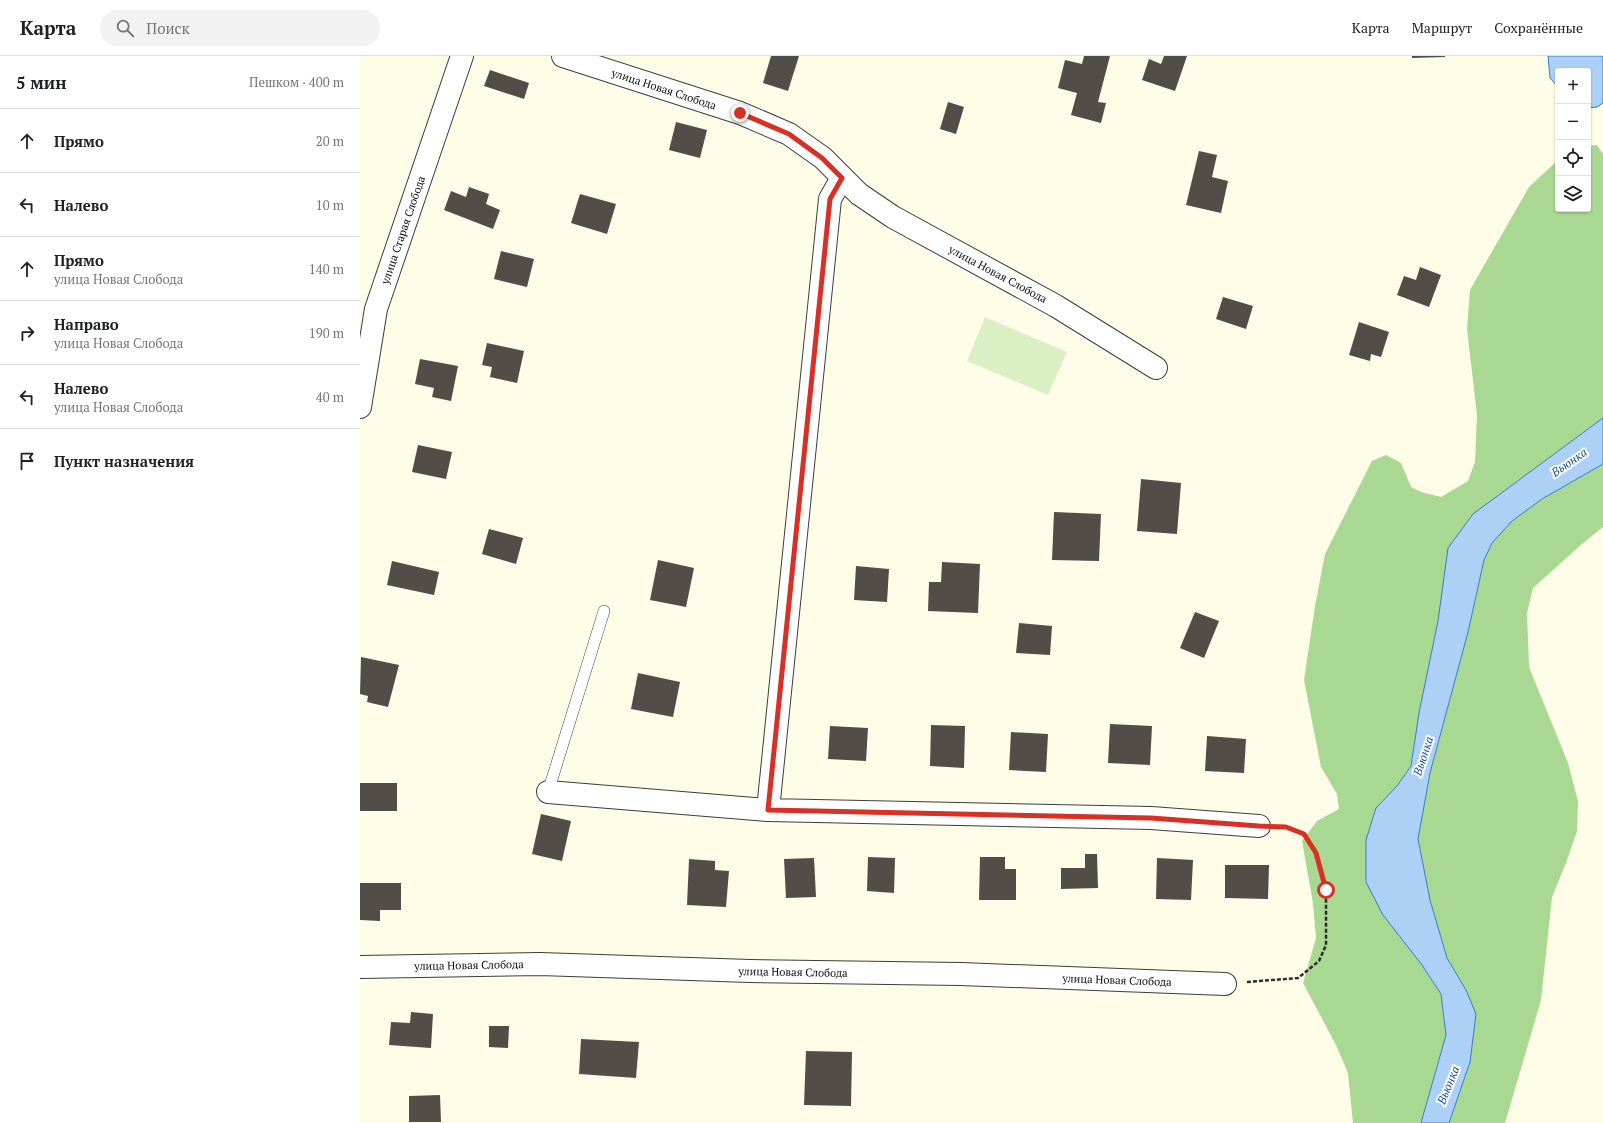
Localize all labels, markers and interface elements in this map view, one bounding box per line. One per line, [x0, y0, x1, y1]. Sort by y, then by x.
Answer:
search box [100, 10, 380, 46]
text: Карта [20, 15, 76, 40]
icon: search [114, 17, 136, 39]
text: Поиск [146, 18, 190, 38]
text: Карта [1352, 18, 1390, 37]
text: Маршрут [1412, 18, 1472, 37]
text: Сохранённые [1494, 18, 1583, 37]
street label: улица Новая Слобода [609, 65, 719, 113]
map controls [1555, 68, 1591, 212]
button: + [1555, 68, 1591, 104]
text: 5 мин [16, 71, 66, 94]
text: Пешком · 400 m [249, 73, 344, 91]
route end [731, 104, 749, 122]
button: − [1555, 104, 1591, 140]
icon: ahead [16, 130, 38, 152]
text: Прямо [54, 131, 104, 151]
text: 20 m [316, 132, 344, 150]
button: locate [1555, 140, 1591, 176]
street label: улица Старая Слобода [378, 174, 428, 287]
button: layers [1555, 176, 1591, 212]
icon: left [16, 194, 38, 216]
text: Налево [54, 195, 108, 215]
text: 10 m [316, 196, 344, 214]
street label: улица Новая Слобода [946, 242, 1050, 306]
text: Прямо [54, 250, 104, 270]
icon: ahead [16, 258, 38, 280]
text: 140 m [309, 260, 344, 278]
text: улица Новая Слобода [54, 270, 183, 288]
text: Направо [54, 314, 119, 334]
icon: right [16, 322, 38, 344]
text: 190 m [309, 324, 344, 342]
text: улица Новая Слобода [54, 334, 183, 352]
text: Налево [54, 378, 108, 398]
icon: left [16, 386, 38, 408]
text: 40 m [316, 388, 344, 406]
text: улица Новая Слобода [54, 398, 183, 416]
water label: Вьюнка [1547, 444, 1590, 480]
icon: arrive [16, 450, 38, 472]
text: Пункт назначения [54, 451, 194, 471]
water label: Вьюнка [1409, 735, 1436, 778]
route start [1317, 881, 1335, 899]
street label: улица Новая Слобода [413, 957, 524, 973]
street label: улица Новая Слобода [737, 964, 848, 980]
street label: улица Новая Слобода [1061, 971, 1172, 989]
water label: Вьюнка [1433, 1064, 1462, 1107]

